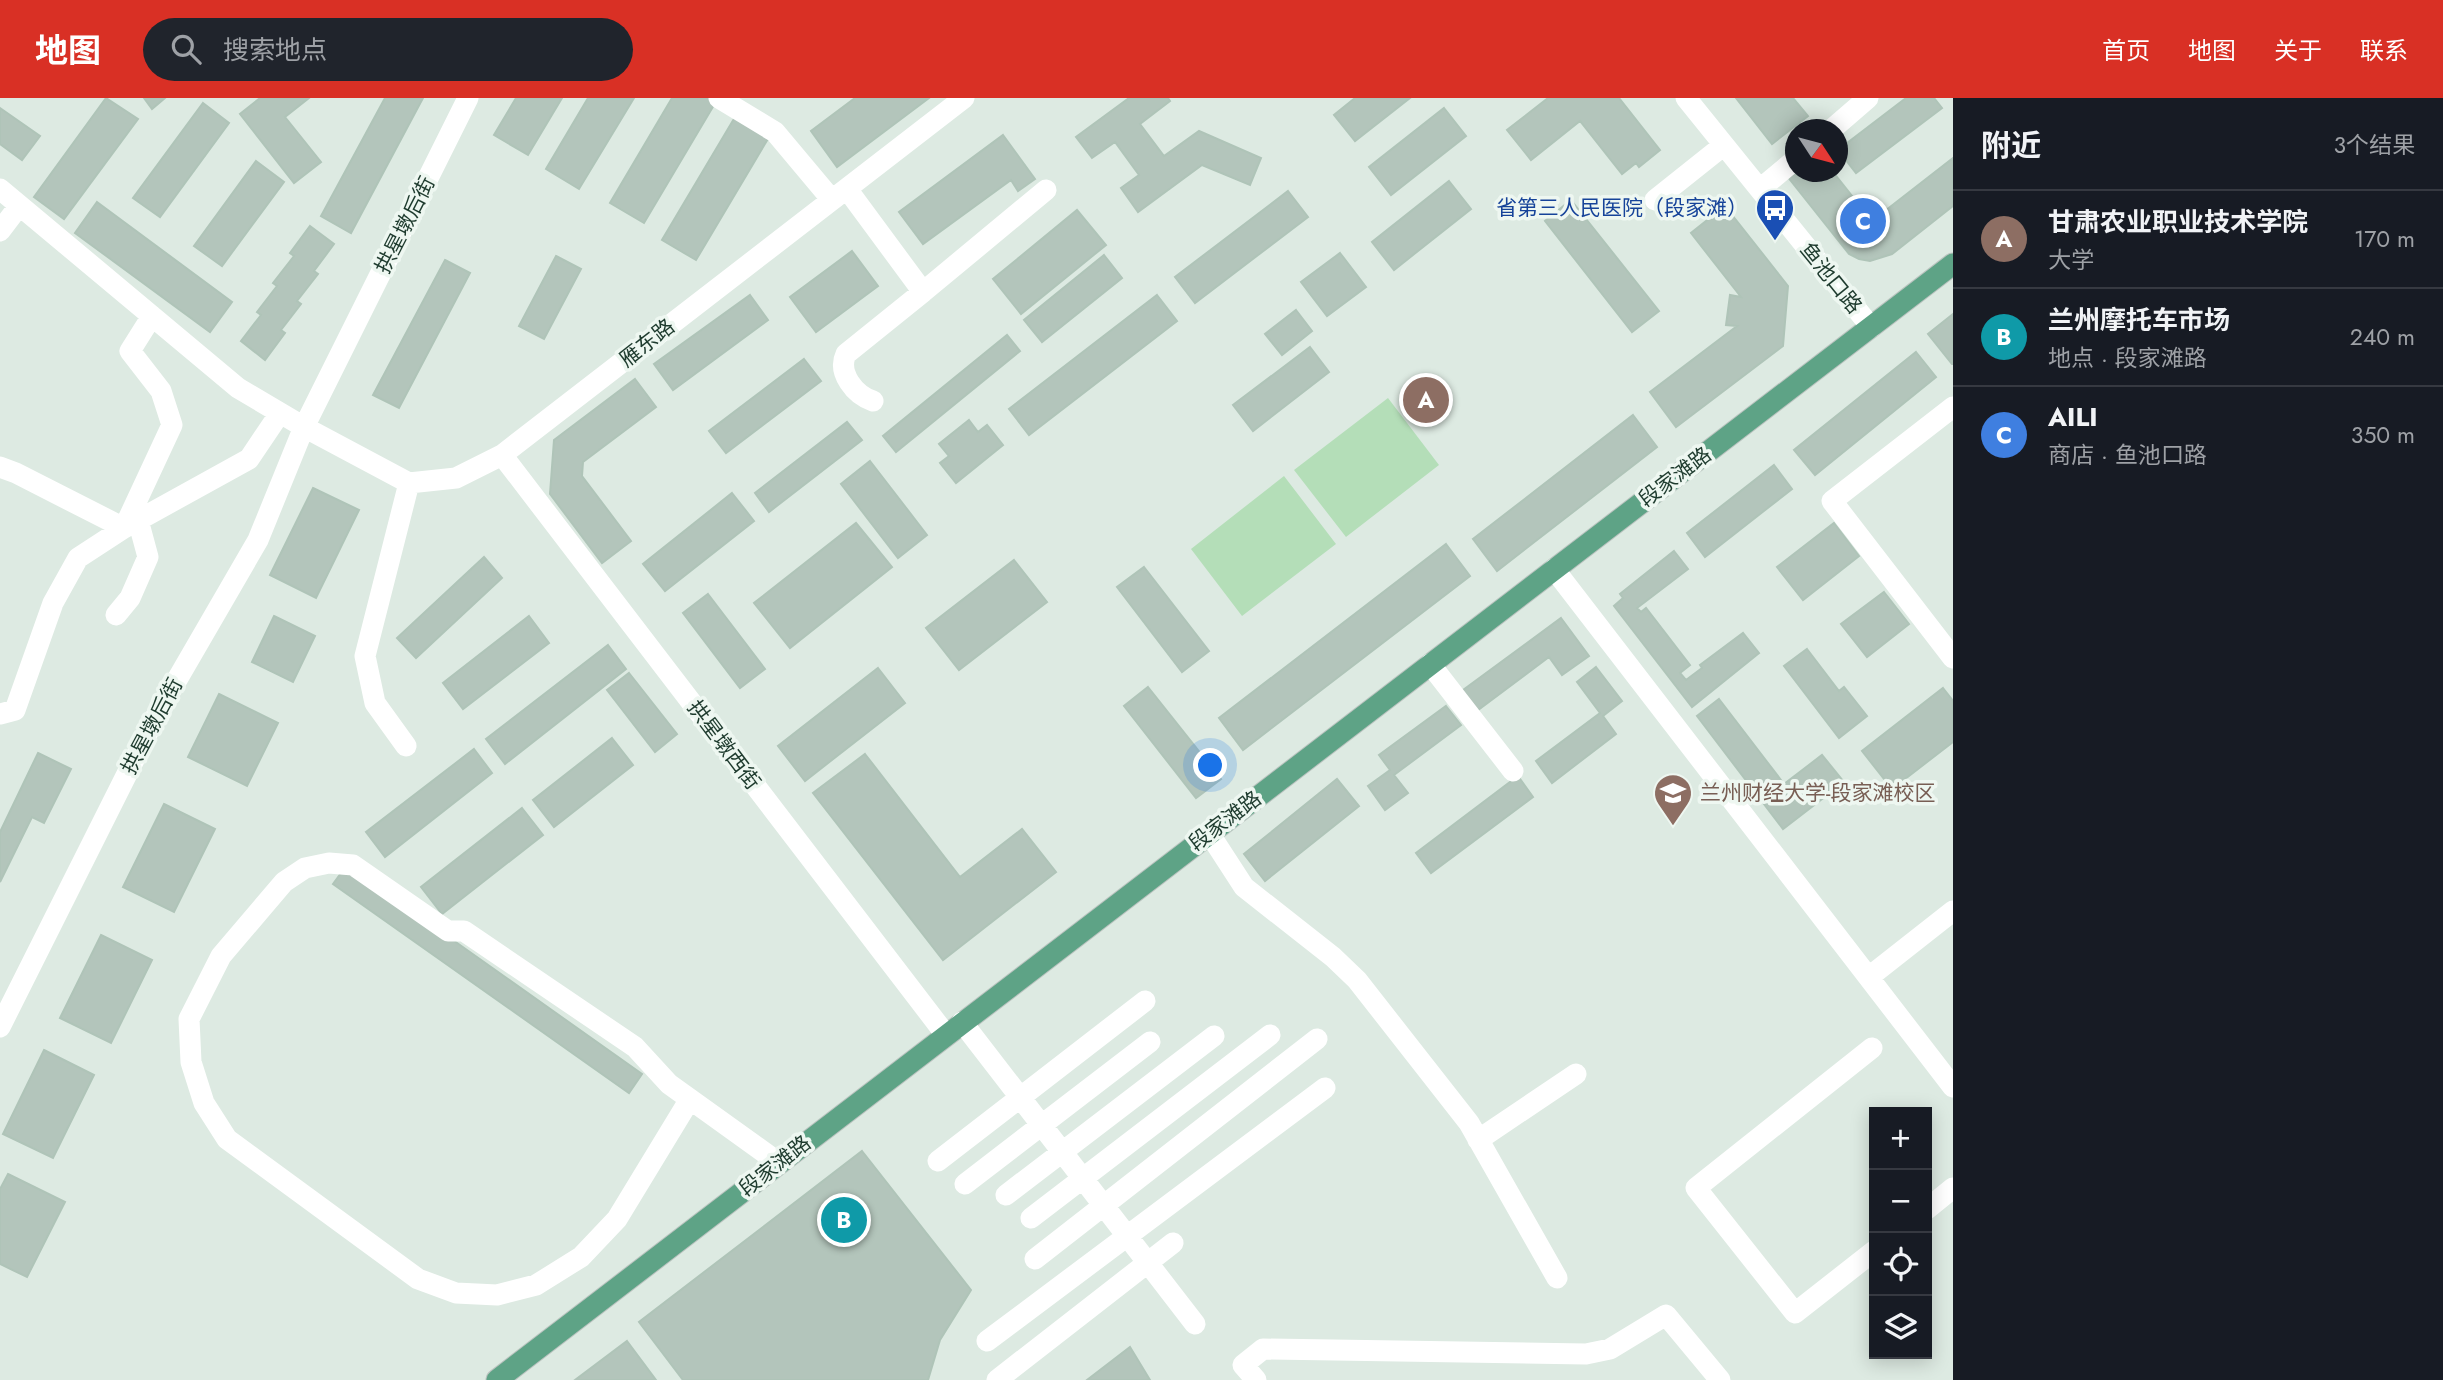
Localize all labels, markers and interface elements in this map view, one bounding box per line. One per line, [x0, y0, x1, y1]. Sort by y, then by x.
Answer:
search box [143, 18, 633, 81]
text: 地图 [35, 27, 101, 74]
icon: search [167, 30, 205, 68]
text: 搜索地点 [223, 31, 327, 69]
text: 首页 [2102, 33, 2150, 68]
text: 地图 [2188, 33, 2236, 68]
text: 关于 [2274, 33, 2322, 68]
text: 联系 [2360, 33, 2408, 68]
north arrow [1785, 119, 1848, 182]
text: 附近 [1981, 124, 2041, 167]
text: 3个结果 [2333, 128, 2415, 162]
street label: 拱星墩后街 [368, 171, 442, 279]
bus stop icon: 省第三人民医院（段家滩） [1754, 187, 1796, 242]
place label: 省第三人民医院（段家滩） [1496, 193, 1748, 223]
pin: C [1840, 195, 1886, 247]
text: 甘肃农业职业技术学院 [2048, 203, 2308, 241]
text: A [1996, 222, 2012, 256]
text: 170 m [2354, 222, 2415, 256]
street label: 鱼池口路 [1793, 236, 1869, 320]
text: 大学 [2048, 243, 2094, 277]
text: 兰州摩托车市场 [2048, 301, 2230, 339]
street label: 雁东路 [613, 312, 681, 374]
text: B [1996, 320, 2012, 354]
text: 240 m [2350, 320, 2415, 354]
text: 地点 · 段家滩路 [2048, 341, 2207, 375]
pin: A [1403, 374, 1449, 426]
text: AILI [2048, 398, 2097, 436]
text: C [1996, 418, 2012, 452]
text: 350 m [2351, 418, 2415, 452]
text: 商店 · 鱼池口路 [2048, 438, 2207, 472]
street label: 段家滩路 [1632, 440, 1718, 514]
street label: 拱星墩后街 [114, 673, 190, 779]
street label: 拱星墩西街 [680, 694, 768, 796]
your location [1193, 748, 1227, 782]
school or university icon: 兰州财经大学-段家滩校区 [1652, 772, 1694, 827]
place label: 兰州财经大学-段家滩校区 [1700, 778, 1935, 808]
street label: 段家滩路 [1182, 784, 1268, 858]
map controls [1869, 1107, 1932, 1359]
button: + [1869, 1107, 1932, 1170]
street label: 段家滩路 [733, 1128, 817, 1204]
button: − [1869, 1170, 1932, 1233]
pin: B [821, 1194, 867, 1246]
button: locate [1869, 1233, 1932, 1296]
button: layers [1869, 1296, 1932, 1359]

